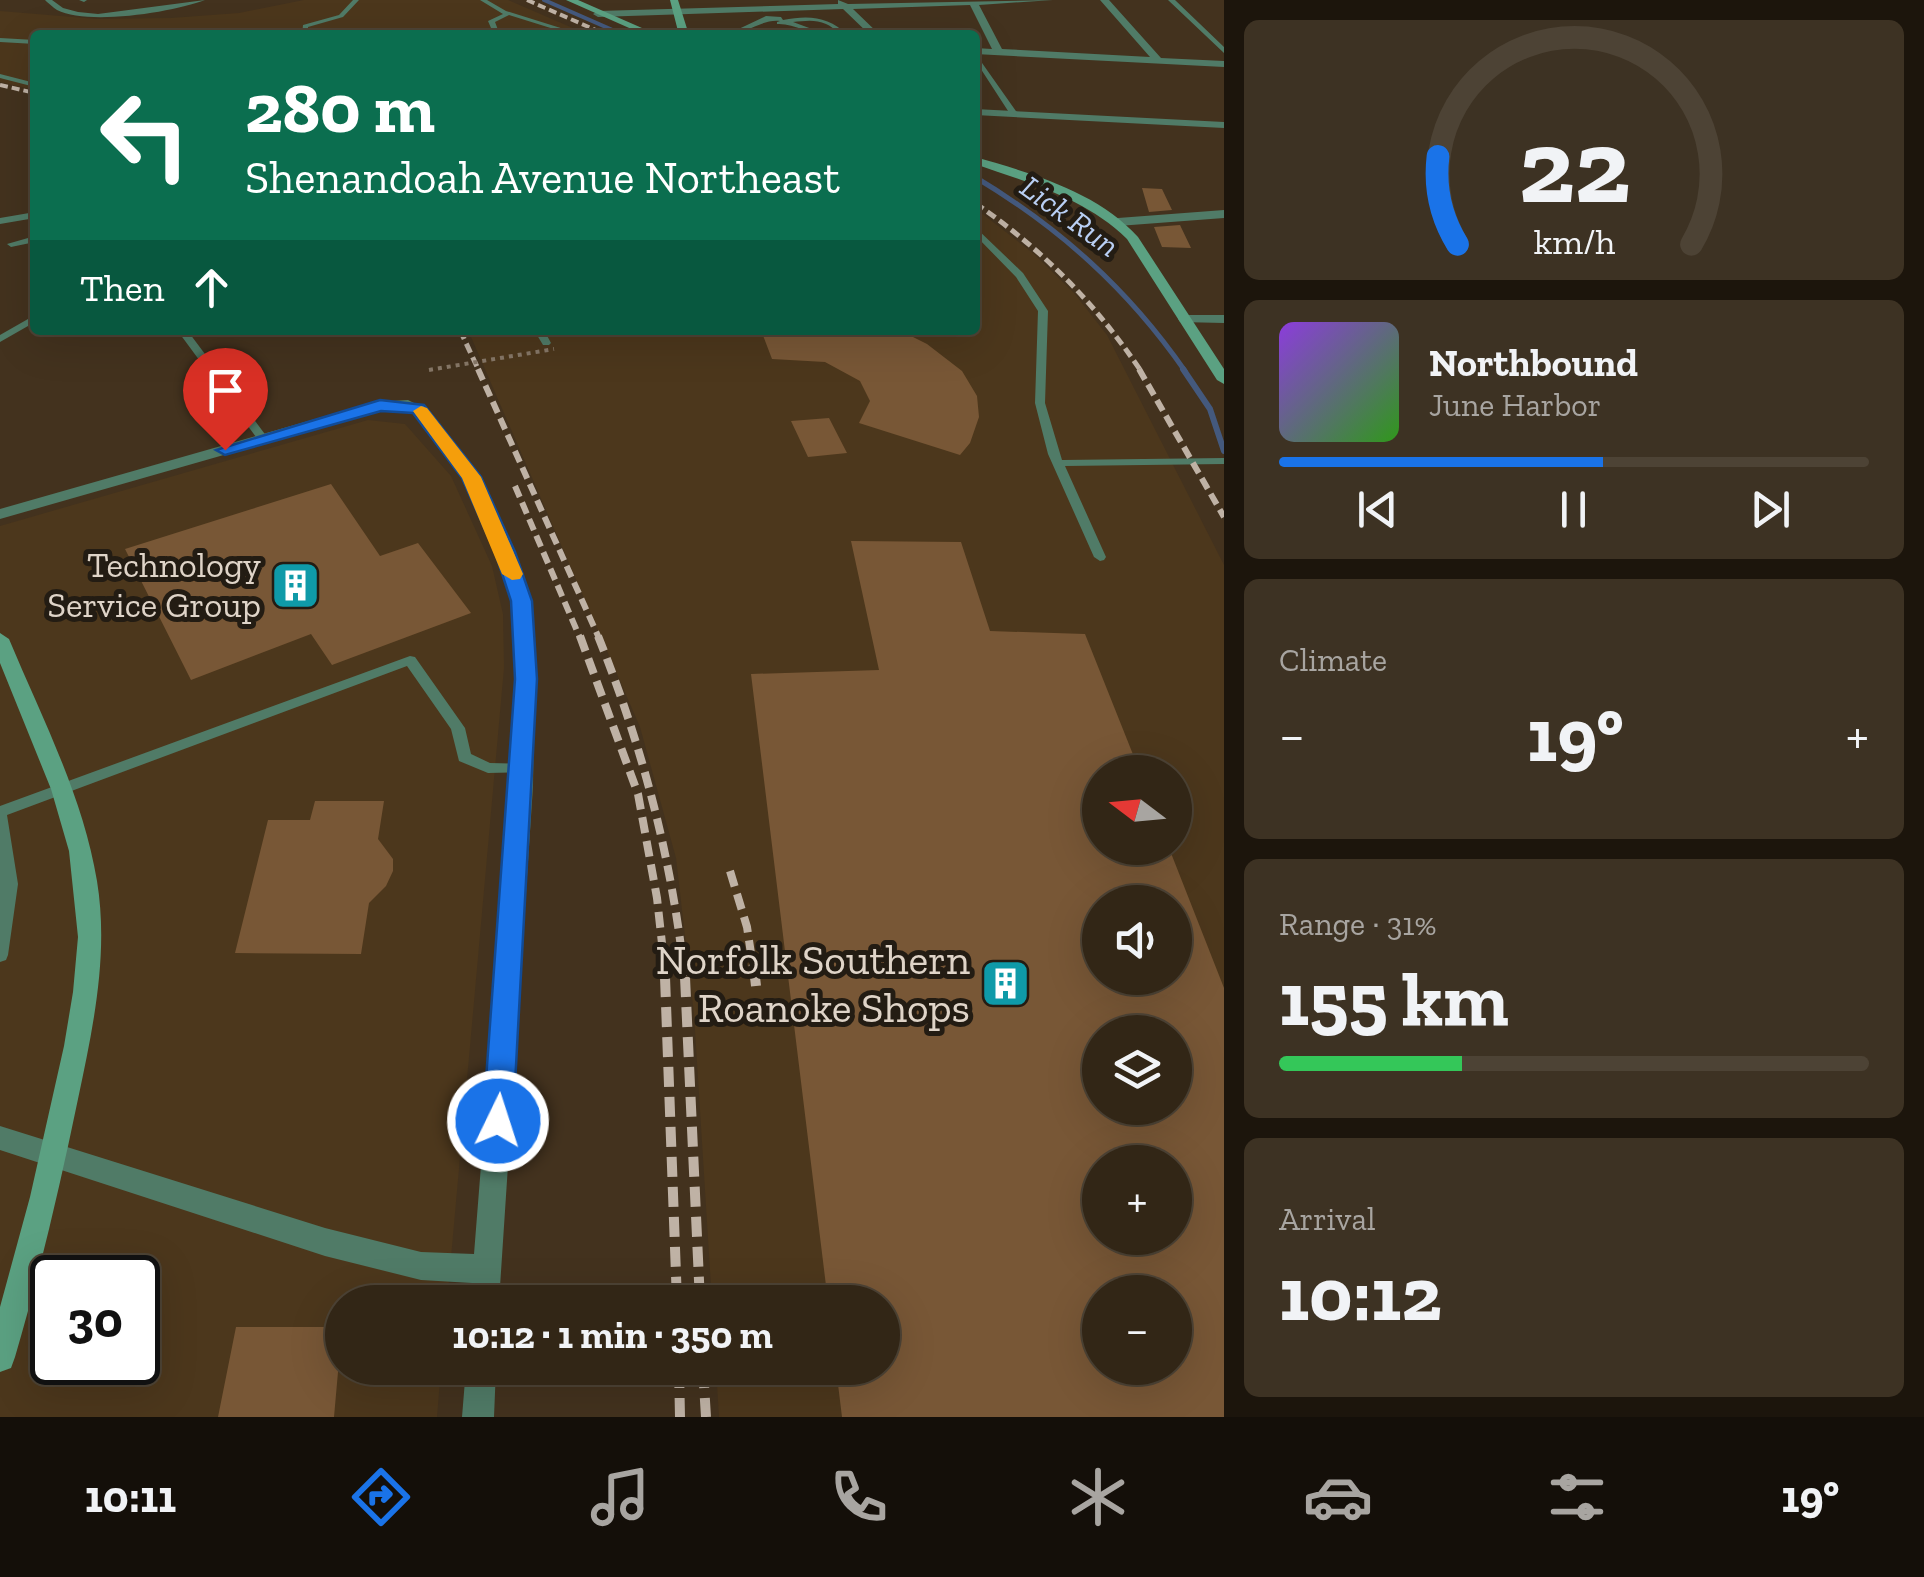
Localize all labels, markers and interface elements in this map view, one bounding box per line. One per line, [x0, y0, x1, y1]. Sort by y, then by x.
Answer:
text: 280 m [245, 66, 435, 150]
icon: left [80, 70, 210, 200]
text: 22 [1518, 104, 1630, 229]
text: Shenandoah Avenue Northeast [245, 151, 840, 205]
water label: Lick Run [1013, 168, 1127, 264]
text: km/h [1533, 220, 1615, 263]
icon: ahead [184, 260, 239, 315]
text: Then [80, 265, 164, 311]
text: Northbound [1429, 340, 1638, 386]
pin [183, 348, 268, 451]
icon: arrive [198, 363, 253, 418]
text: June Harbor [1429, 386, 1601, 424]
icon: previous [1350, 482, 1405, 537]
icon: pause [1546, 482, 1601, 537]
icon: next [1743, 482, 1798, 537]
place label: Technology Service Group [47, 544, 261, 626]
building icon: Technology Service Group [270, 559, 322, 611]
text: Climate [1279, 641, 1387, 679]
text: 19° [1527, 690, 1624, 780]
text: − [1279, 702, 1305, 768]
text: + [1846, 702, 1869, 768]
north arrow [1082, 755, 1192, 865]
map controls [1082, 755, 1192, 1385]
button: sound [1082, 885, 1192, 995]
text: Range · 31% [1279, 905, 1437, 943]
place label: Norfolk Southern Roanoke Shops [656, 934, 970, 1033]
text: 155 km [1279, 954, 1509, 1044]
building icon: Norfolk Southern Roanoke Shops [979, 957, 1031, 1009]
button: layers [1082, 1015, 1192, 1125]
position arrow [446, 1069, 550, 1173]
button: + [1082, 1145, 1192, 1255]
text: Arrival [1279, 1200, 1375, 1238]
text: 10:12 [1279, 1249, 1442, 1339]
speed limit sign: 30 [30, 1255, 160, 1385]
button: − [1082, 1275, 1192, 1385]
text: 10:12 · 1 min · 350 m [452, 1312, 773, 1358]
icon: directions [346, 1462, 416, 1532]
icon: music [585, 1462, 655, 1532]
icon: phone [824, 1462, 894, 1532]
icon: climate [1063, 1462, 1133, 1532]
icon: car [1303, 1462, 1373, 1532]
icon: filters [1542, 1462, 1612, 1532]
text: 10:11 [85, 1470, 176, 1524]
text: 19° [1781, 1470, 1839, 1524]

